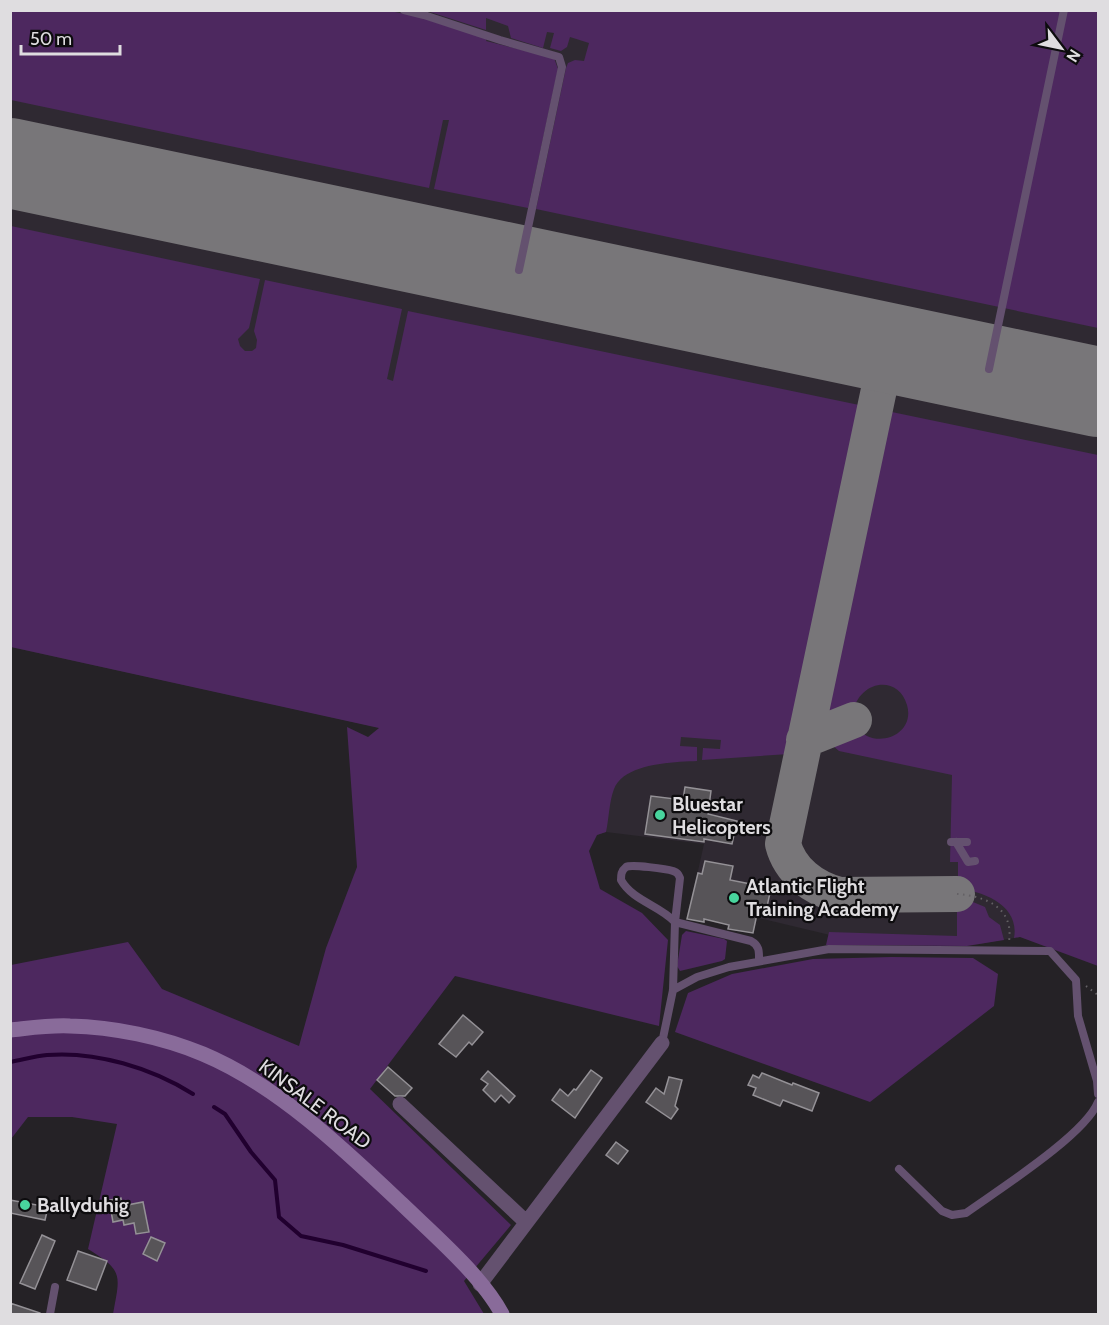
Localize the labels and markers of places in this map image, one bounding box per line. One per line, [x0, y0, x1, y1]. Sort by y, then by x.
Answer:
place label: Bluestar Helicopters [672, 792, 771, 839]
marker: Bluestar Helicopters [653, 808, 667, 822]
place label: Atlantic Flight Training Academy [746, 874, 899, 921]
marker: Atlantic Flight Training Academy [727, 891, 741, 905]
place label: Ballyduhig [37, 1193, 129, 1217]
marker: Ballyduhig [18, 1198, 32, 1212]

